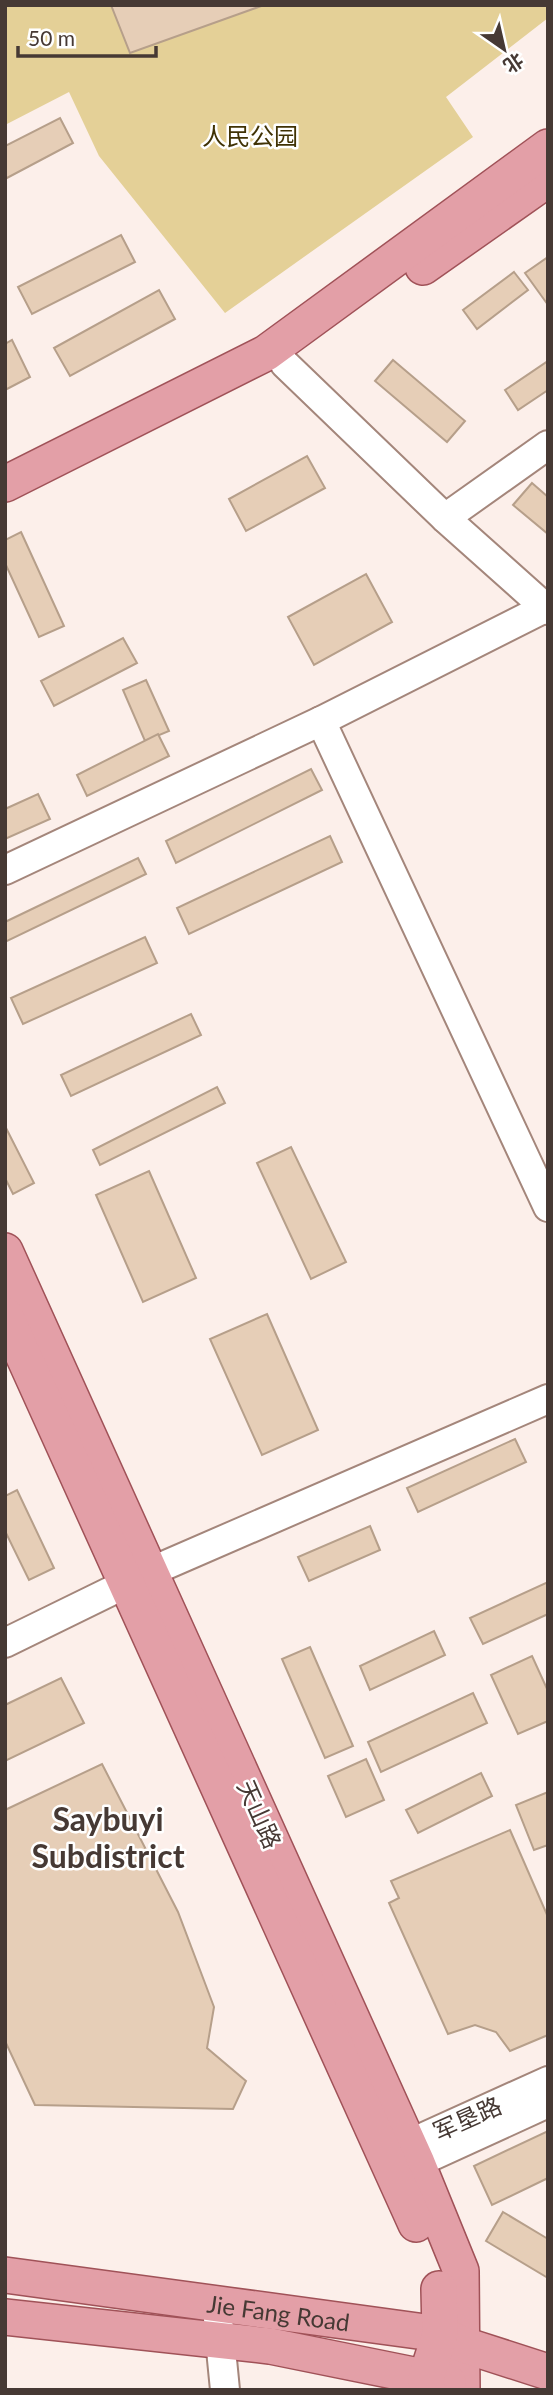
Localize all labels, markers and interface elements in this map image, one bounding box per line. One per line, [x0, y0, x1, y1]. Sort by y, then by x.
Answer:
scale bar [18, 14, 156, 58]
north arrow [469, 14, 539, 84]
text: 50 m [28, 25, 75, 50]
text: 北 [499, 49, 528, 78]
park label: 人民公园 [202, 121, 298, 150]
street label: 天山路 [232, 1775, 288, 1853]
district label: Saybuyi Subdistrict [31, 1799, 185, 1875]
street label: 军垦路 [428, 2090, 506, 2146]
street label: Jie Fang Road [205, 2288, 352, 2336]

